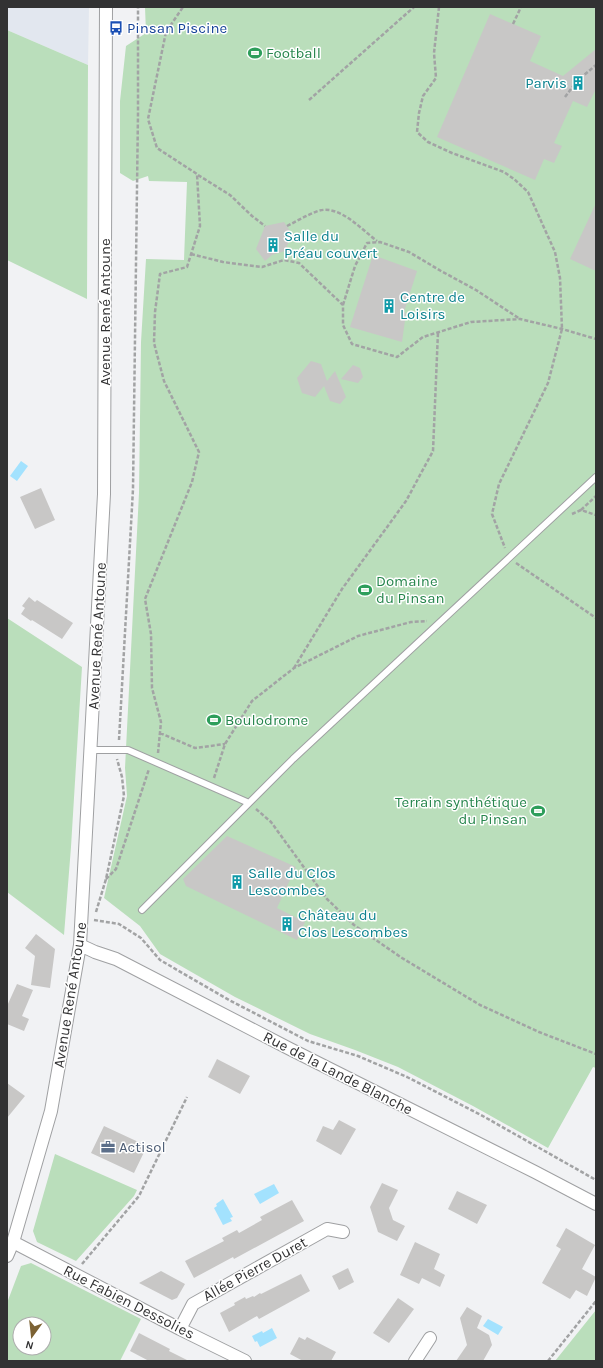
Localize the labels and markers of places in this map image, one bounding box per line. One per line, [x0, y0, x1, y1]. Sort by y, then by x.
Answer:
place label: Pinsan Piscine [127, 19, 227, 37]
bus stop icon: Pinsan Piscine [108, 20, 124, 36]
place label: Football [266, 44, 321, 62]
sports icon: Football [247, 45, 263, 61]
place label: Parvis [525, 74, 567, 92]
building icon: Parvis [570, 75, 586, 91]
place label: Salle du Préau couvert [284, 227, 378, 262]
building icon: Salle du Préau couvert [265, 237, 281, 253]
place label: Centre de Loisirs [400, 288, 465, 323]
building icon: Centre de Loisirs [381, 298, 397, 314]
place label: Domaine du Pinsan [376, 572, 445, 607]
sports icon: Domaine du Pinsan [357, 582, 373, 598]
place label: Boulodrome [225, 711, 308, 729]
sports icon: Boulodrome [206, 712, 222, 728]
place label: Terrain synthétique du Pinsan [395, 793, 527, 828]
sports icon: Terrain synthétique du Pinsan [530, 803, 546, 819]
place label: Salle du Clos Lescombes [248, 864, 336, 899]
building icon: Salle du Clos Lescombes [229, 874, 245, 890]
place label: Château du Clos Lescombes [298, 906, 408, 941]
building icon: Château du Clos Lescombes [279, 916, 295, 932]
place label: Actisol [119, 1138, 166, 1156]
office icon: Actisol [100, 1139, 116, 1155]

